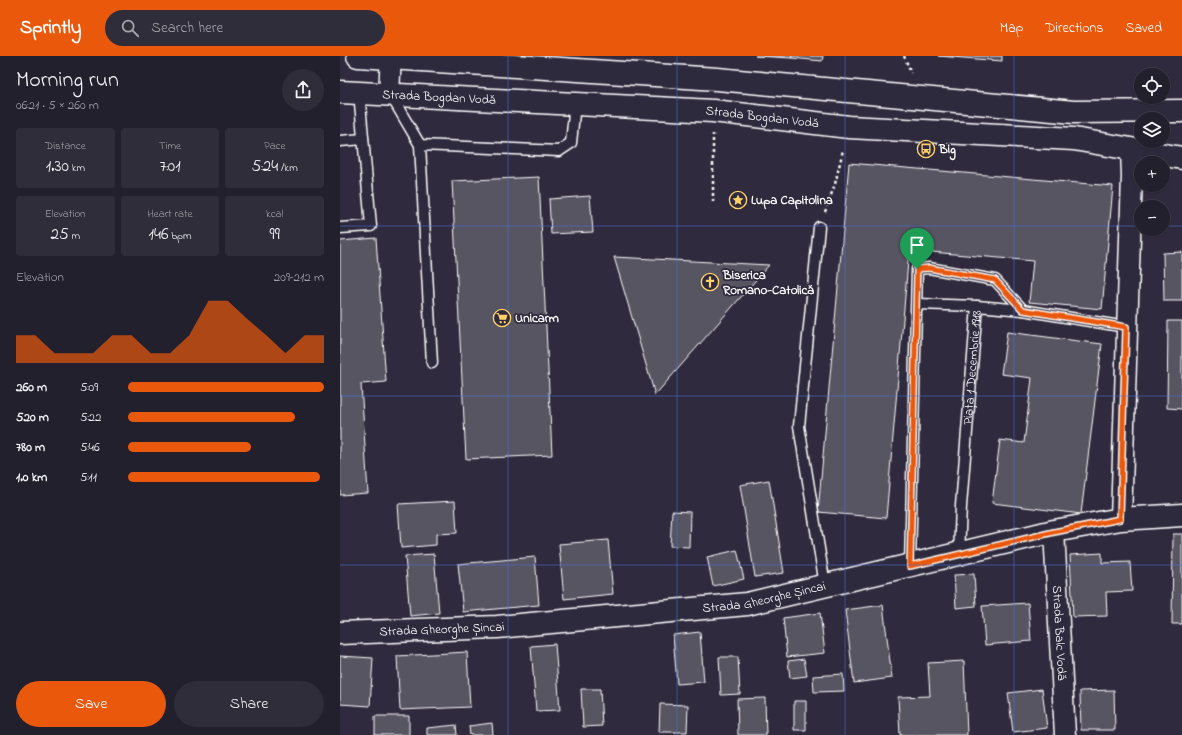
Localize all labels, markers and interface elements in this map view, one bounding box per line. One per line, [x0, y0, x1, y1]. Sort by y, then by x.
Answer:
search box [105, 10, 385, 46]
text: Sprintly [20, 15, 81, 42]
icon: search [119, 17, 141, 39]
text: Search here [151, 17, 223, 39]
text: Map [1000, 18, 1023, 39]
text: Directions [1045, 18, 1103, 39]
text: Saved [1125, 18, 1162, 39]
text: Morning run [16, 65, 119, 97]
map controls [1134, 68, 1170, 236]
button: locate [1134, 68, 1170, 104]
button: share [282, 69, 324, 111]
street label: Strada Bogdan Vodă [382, 85, 496, 109]
text: 06:21 · 5 × 260 m [16, 96, 99, 115]
street label: Strada Bogdan Vodă [705, 101, 820, 133]
button: layers [1134, 112, 1170, 148]
text: Distance [45, 138, 86, 154]
text: Time [159, 138, 181, 154]
text: Pace [264, 138, 285, 154]
bus stop icon: Big [916, 139, 936, 159]
place label: Big [938, 140, 956, 161]
text: 1.30 [46, 154, 69, 179]
text: 7:01 [159, 154, 181, 179]
text: 5:24 [252, 154, 278, 179]
button: + [1134, 156, 1170, 192]
text: km [69, 160, 85, 176]
text: /km [278, 160, 298, 176]
place icon: Lupa Capitolina [728, 190, 748, 210]
place label: Lupa Capitolina [751, 191, 833, 210]
button: − [1134, 200, 1170, 236]
text: Elevation [45, 206, 86, 222]
text: Heart rate [147, 206, 193, 222]
text: kcal [266, 206, 283, 222]
text: 25 [51, 222, 69, 247]
text: 146 [149, 222, 168, 247]
text: 99 [270, 222, 280, 247]
text: m [69, 228, 80, 244]
text: bpm [168, 228, 191, 244]
pin [900, 228, 934, 269]
icon: arrive [906, 234, 928, 256]
place label: Biserica Romano-Catolică [722, 266, 814, 300]
text: Elevation [16, 268, 64, 287]
text: 209–212 m [274, 268, 324, 287]
church icon: Biserica Romano-Catolică [700, 272, 720, 292]
supermarket icon: Unicarm [492, 308, 512, 328]
place label: Unicarm [515, 309, 559, 328]
street label: Piața 1 Decembrie 1918 [958, 309, 986, 425]
text: 260 m [16, 378, 47, 397]
text: 5:09 [80, 378, 98, 397]
text: 520 m [16, 408, 49, 427]
text: 5:22 [80, 408, 101, 427]
text: 780 m [16, 438, 45, 457]
text: 5:46 [80, 438, 100, 457]
text: 1.0 km [16, 468, 47, 487]
text: 5:11 [80, 468, 97, 487]
street label: Strada Gheorghe Șincai [702, 576, 827, 618]
street label: Strada Balc Vodă [1047, 585, 1072, 681]
street label: Strada Gheorghe Șincai [379, 617, 505, 641]
button: Save [16, 681, 166, 727]
button: Share [174, 681, 324, 727]

